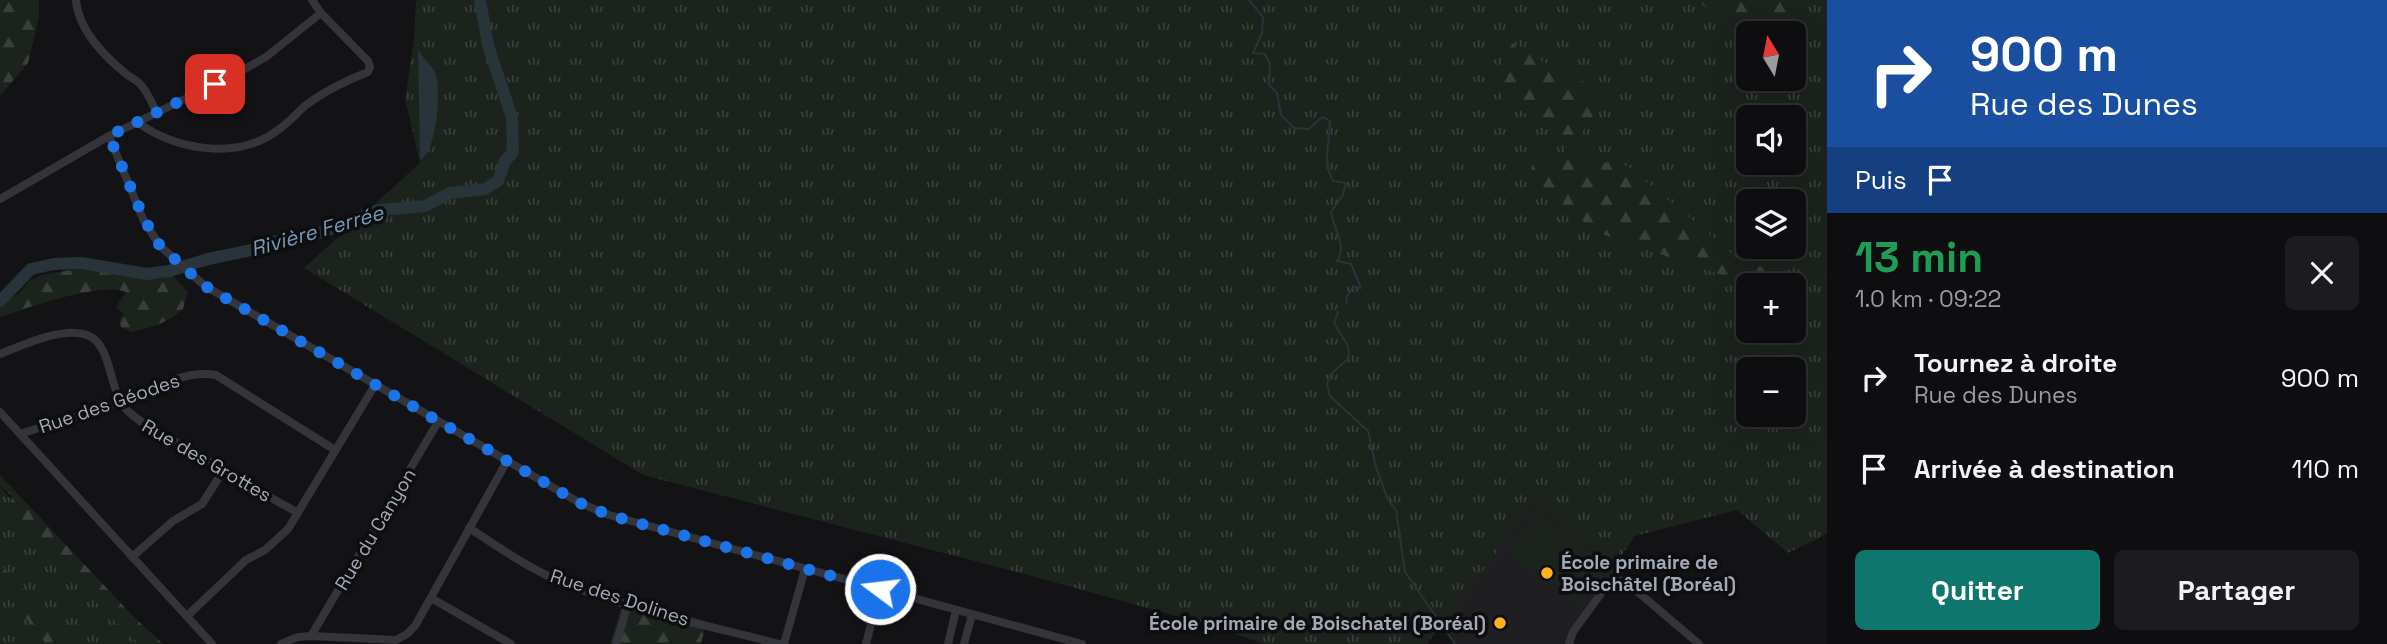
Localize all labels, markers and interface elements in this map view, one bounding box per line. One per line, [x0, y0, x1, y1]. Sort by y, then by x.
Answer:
north arrow [1736, 21, 1806, 91]
map controls [1736, 21, 1806, 427]
text: 900 m [1970, 23, 2118, 85]
icon: right [1855, 28, 1946, 119]
pin [185, 54, 245, 114]
icon: arrive [196, 65, 234, 103]
text: Rue des Dunes [1970, 84, 2198, 124]
button: sound [1736, 105, 1806, 175]
icon: arrive [1921, 161, 1959, 199]
text: Puis [1855, 163, 1907, 197]
button: layers [1736, 189, 1806, 259]
water label: Rivière Ferrée [247, 198, 388, 262]
text: 13 min [1855, 231, 1983, 284]
button: close [2285, 236, 2359, 310]
button: + [1736, 273, 1806, 343]
text: 1.0 km · 09:22 [1855, 284, 2001, 314]
text: Tournez à droite [1914, 346, 2117, 380]
button: − [1736, 357, 1806, 427]
icon: right [1855, 359, 1893, 397]
text: 900 m [2281, 361, 2359, 395]
street label: Rue des Géodes [36, 368, 183, 439]
text: Rue des Dunes [1914, 380, 2078, 410]
street label: Rue des Grottes [138, 413, 276, 508]
icon: arrive [1855, 450, 1893, 488]
text: Arrivée à destination [1914, 452, 2175, 486]
text: 110 m [2292, 452, 2359, 486]
street label: Rue du Canyon [329, 464, 422, 595]
place label: École primaire de Boischâtel (Boréal) [1561, 550, 1736, 597]
button: Quitter [1855, 550, 2100, 630]
button: Partager [2114, 550, 2359, 630]
position arrow [843, 552, 917, 626]
street label: Rue des Dolines [547, 563, 693, 632]
marker: École primaire de Boischâtel (Boréal) [1539, 565, 1555, 581]
place label: École primaire de Boischatel (Boréal) [1149, 611, 1486, 636]
marker: École primaire de Boischatel (Boréal) [1492, 615, 1508, 631]

